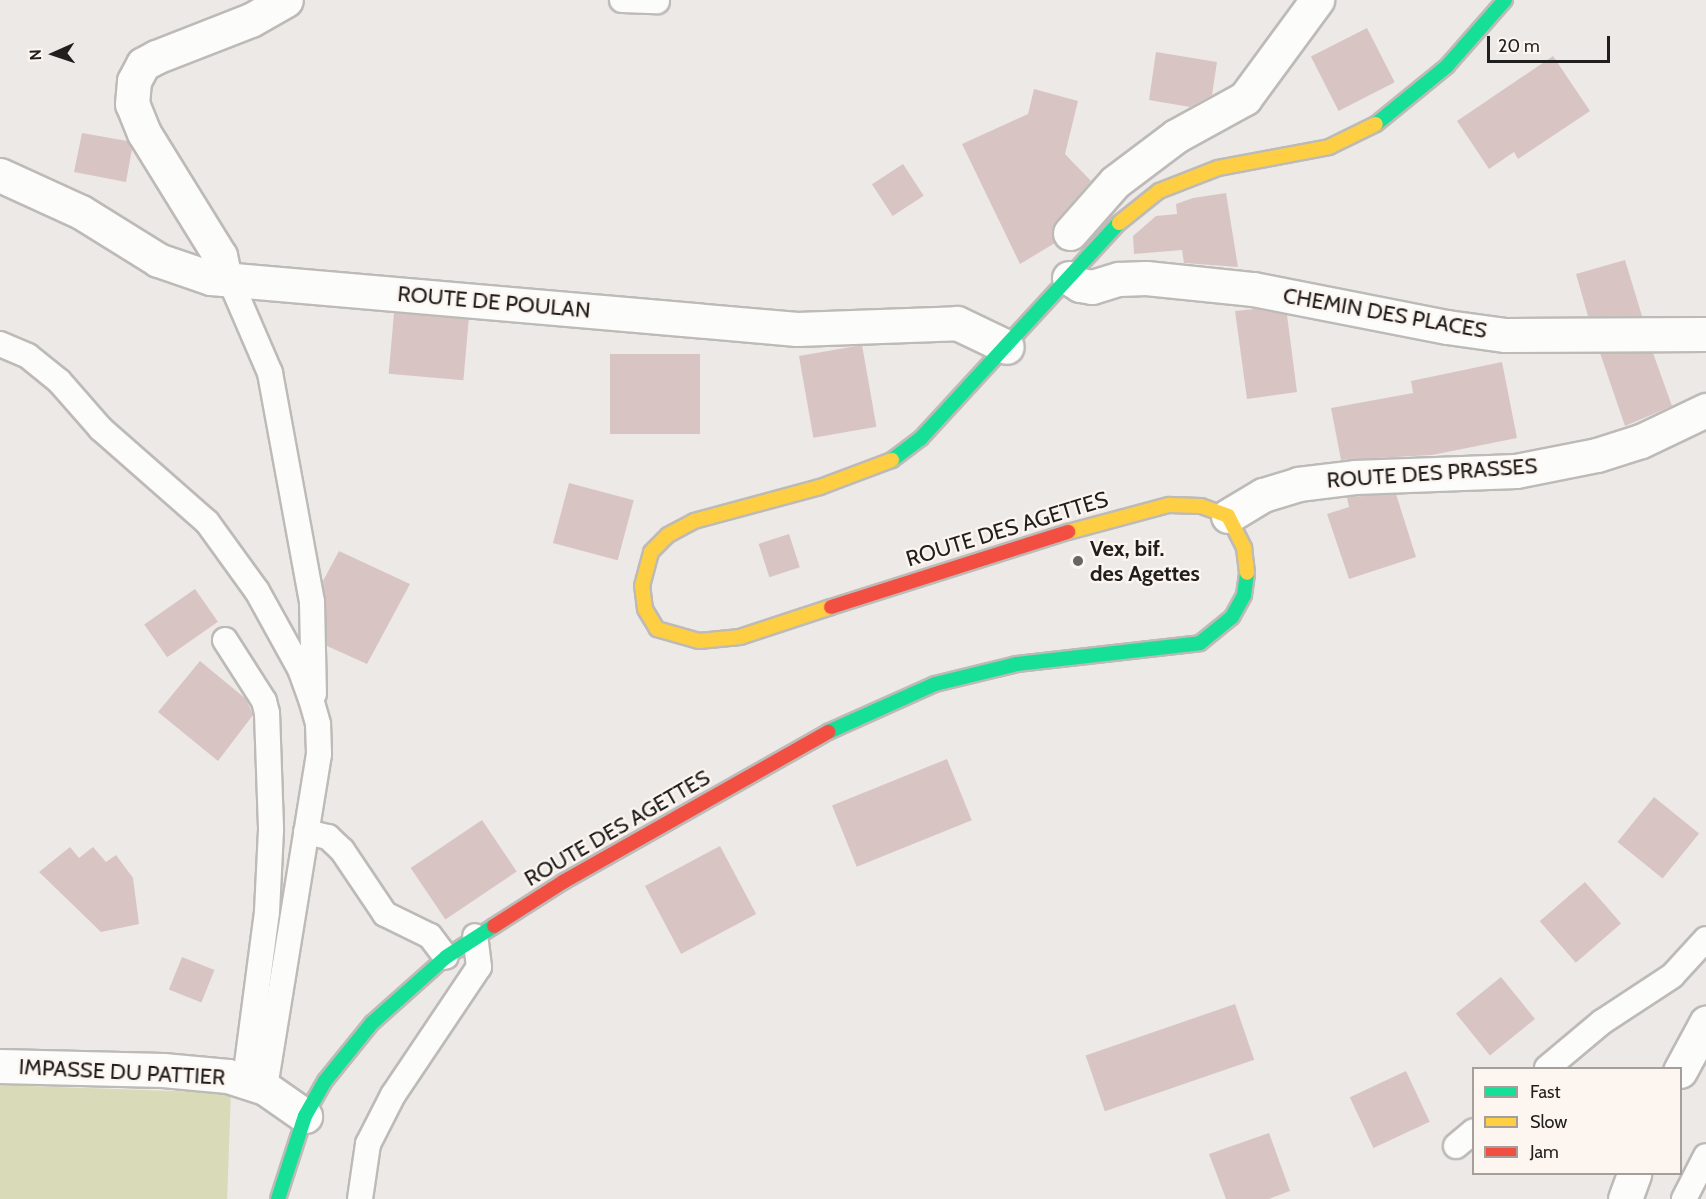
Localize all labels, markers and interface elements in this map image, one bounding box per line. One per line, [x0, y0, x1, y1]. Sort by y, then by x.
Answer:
north arrow [24, 24, 84, 84]
scale bar [1490, 24, 1613, 62]
text: 20 m [1498, 35, 1540, 57]
text: N [26, 49, 45, 61]
street label: ROUTE DE POULAN [396, 280, 592, 324]
street label: CHEMIN DES PLACES [1281, 282, 1489, 344]
street label: ROUTE DES PRASSES [1326, 452, 1538, 494]
street label: ROUTE DES AGETTES [903, 486, 1111, 572]
place label: Vex, bif. des Agettes [1090, 535, 1200, 586]
marker: Vex, bif. des Agettes [1071, 554, 1085, 568]
street label: ROUTE DES AGETTES [520, 764, 714, 892]
street label: IMPASSE DU PATTIER [18, 1053, 226, 1091]
legend [1472, 1067, 1682, 1175]
text: Fast [1530, 1081, 1561, 1103]
text: Slow [1530, 1111, 1567, 1133]
text: Jam [1530, 1141, 1559, 1163]

